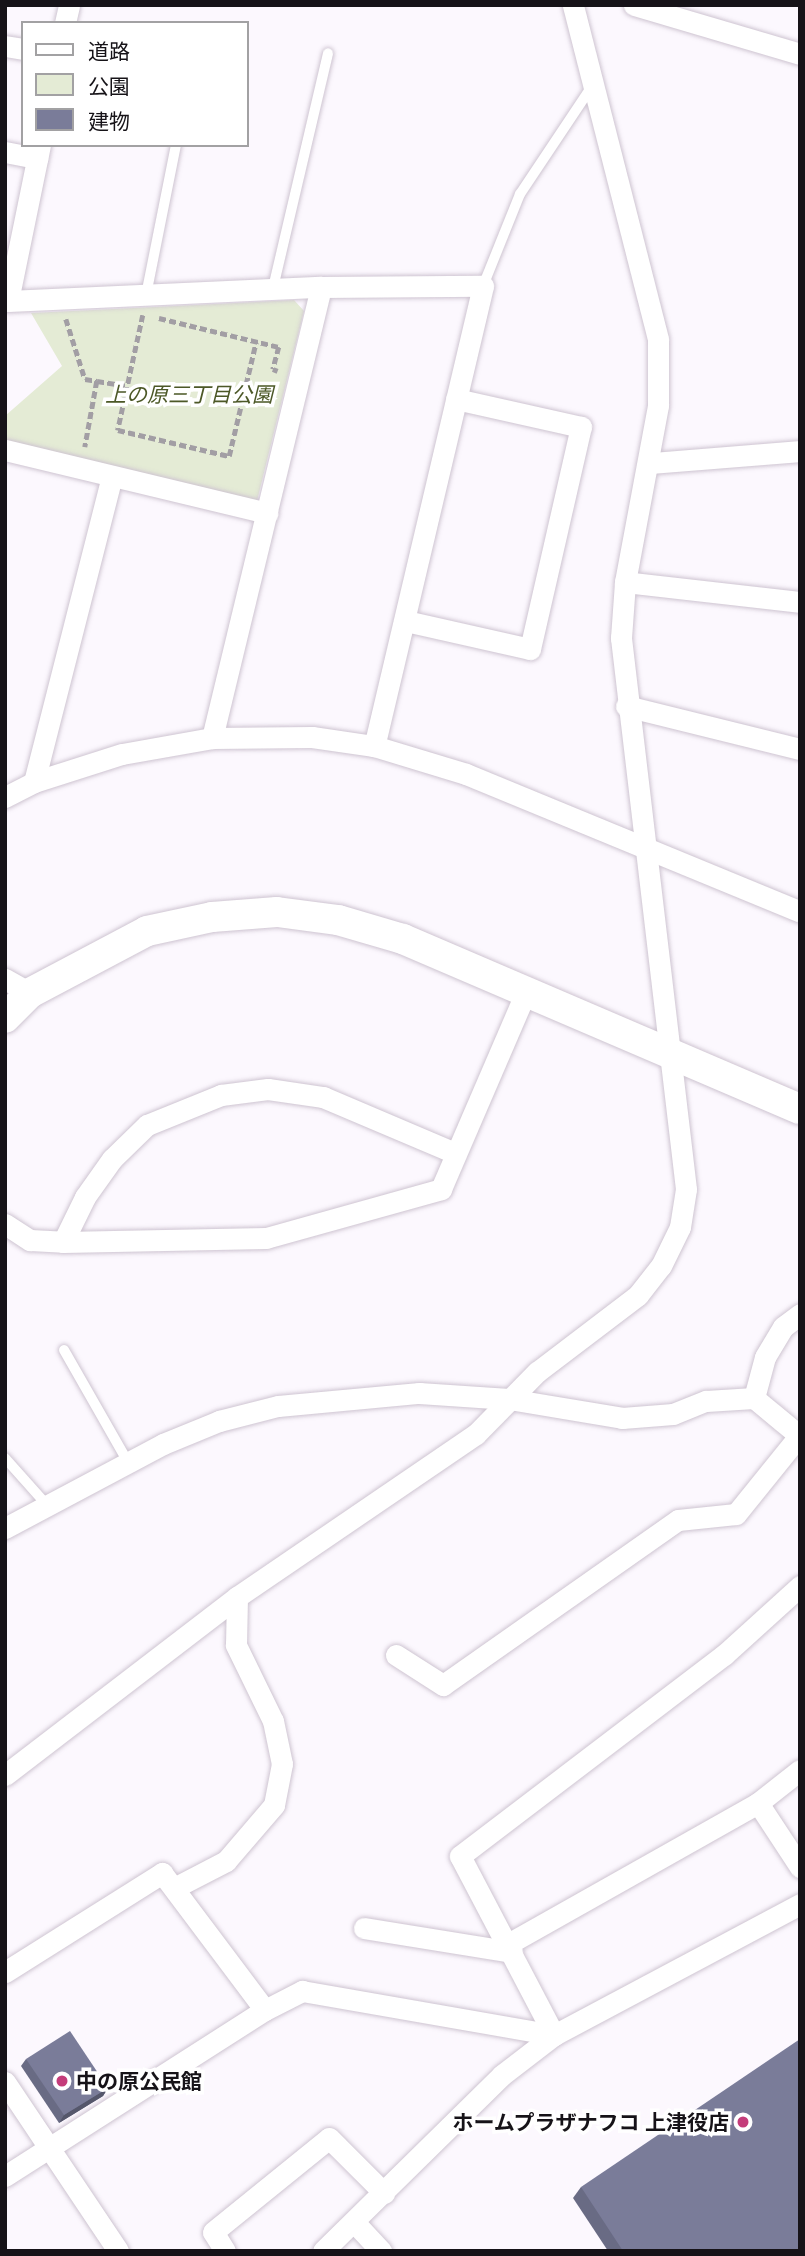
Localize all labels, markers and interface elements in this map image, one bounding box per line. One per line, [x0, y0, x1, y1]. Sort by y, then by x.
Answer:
legend [21, 21, 248, 147]
text: 道路 [88, 37, 130, 65]
text: 公園 [88, 72, 130, 100]
text: 建物 [88, 107, 130, 135]
park label: 上の原三丁目公園 [105, 381, 273, 407]
place label: 中の原公民館 [76, 2068, 202, 2094]
marker: 中の原公民館 [54, 2073, 70, 2089]
place label: ホームプラザナフコ 上津役店 [451, 2109, 729, 2135]
marker: ホームプラザナフコ 上津役店 [735, 2114, 751, 2130]

